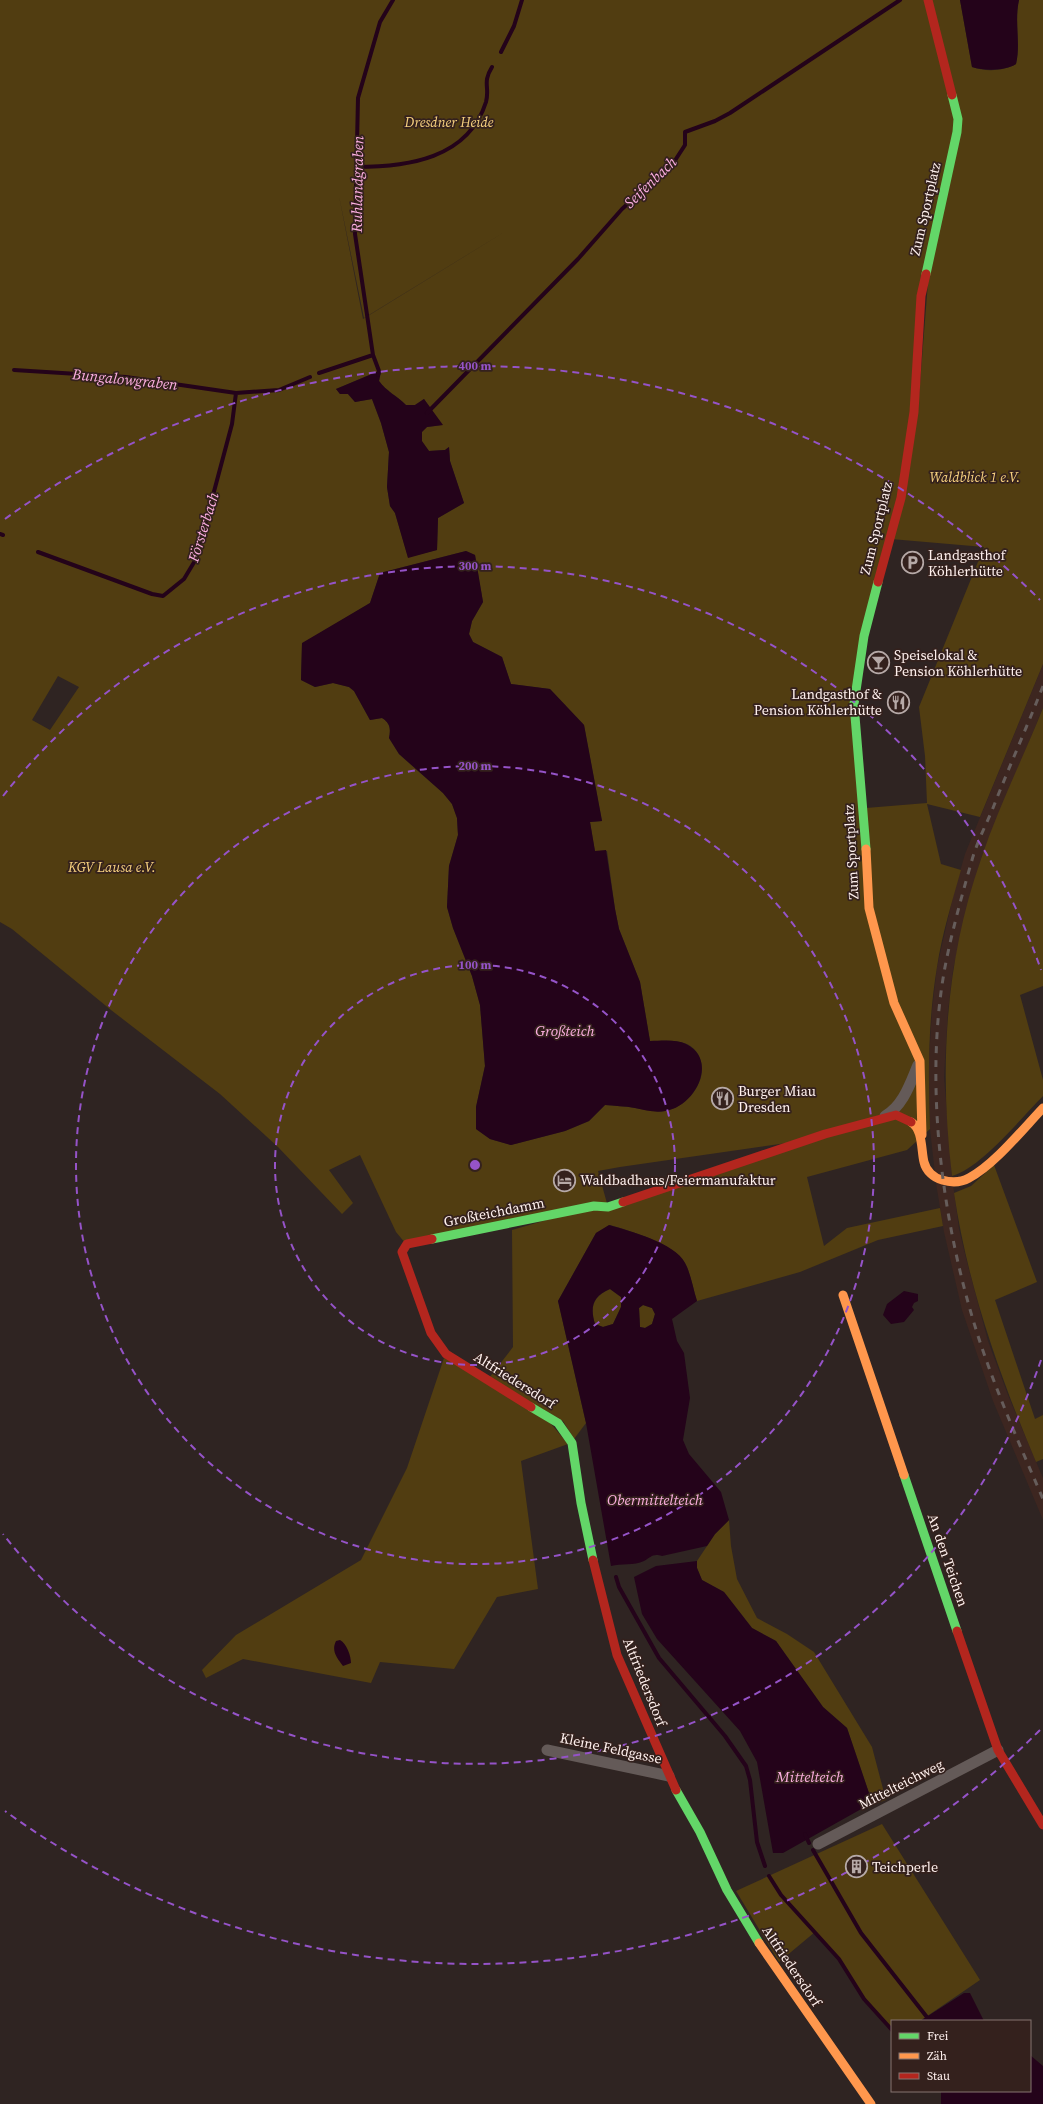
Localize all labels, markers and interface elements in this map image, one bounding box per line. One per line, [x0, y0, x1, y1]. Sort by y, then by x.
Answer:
park label: Dresdner Heide [404, 112, 494, 132]
water label: Ruhlandgraben [346, 135, 368, 234]
water label: Seifenbach [619, 152, 681, 212]
street label: Zum Sportplatz [905, 160, 946, 258]
text: 400 m [459, 358, 492, 374]
water label: Bungalowgraben [70, 363, 179, 395]
park label: Waldblick 1 e.V. [929, 467, 1021, 487]
street label: Zum Sportplatz [855, 479, 897, 577]
water label: Försterbach [182, 489, 224, 565]
place label: Landgasthof Köhlerhütte [928, 545, 1007, 581]
parking icon: Landgasthof Köhlerhütte [899, 550, 925, 576]
text: 300 m [459, 558, 492, 574]
place label: Speiselokal & Pension Köhlerhütte [894, 645, 1022, 681]
bar icon: Speiselokal & Pension Köhlerhütte [866, 650, 892, 676]
place label: Landgasthof & Pension Köhlerhütte [754, 684, 882, 720]
restaurant icon: Landgasthof & Pension Köhlerhütte [885, 689, 911, 715]
text: 200 m [459, 758, 492, 774]
street label: Zum Sportplatz [838, 803, 863, 900]
park label: KGV Lausa e.V. [67, 857, 156, 877]
text: 100 m [459, 957, 492, 973]
water label: Großteich [535, 1020, 595, 1041]
place label: Burger Miau Dresden [738, 1081, 816, 1117]
restaurant icon: Burger Miau Dresden [710, 1086, 736, 1112]
centre of rings [468, 1158, 482, 1172]
hotel icon: Waldbadhaus/Feiermanufaktur [551, 1167, 577, 1193]
place label: Waldbadhaus/Feiermanufaktur [580, 1170, 776, 1190]
street label: Großteichdamm [442, 1192, 546, 1232]
street label: Altfriedersdorf [470, 1347, 561, 1414]
water label: Obermittelteich [607, 1489, 703, 1510]
street label: An den Teichen [923, 1511, 973, 1610]
street label: Altfriedersdorf [618, 1635, 672, 1730]
street label: Kleine Feldgasse [558, 1727, 664, 1769]
street label: Mittelteichweg [855, 1754, 947, 1814]
water label: Mittelteich [775, 1766, 844, 1787]
building icon: Teichperle [843, 1854, 869, 1880]
place label: Teichperle [872, 1857, 938, 1877]
street label: Altfriedersdorf [758, 1922, 827, 2011]
legend [891, 2020, 1031, 2092]
text: Frei [927, 2028, 949, 2044]
text: Zäh [927, 2048, 947, 2064]
text: Stau [927, 2068, 950, 2084]

